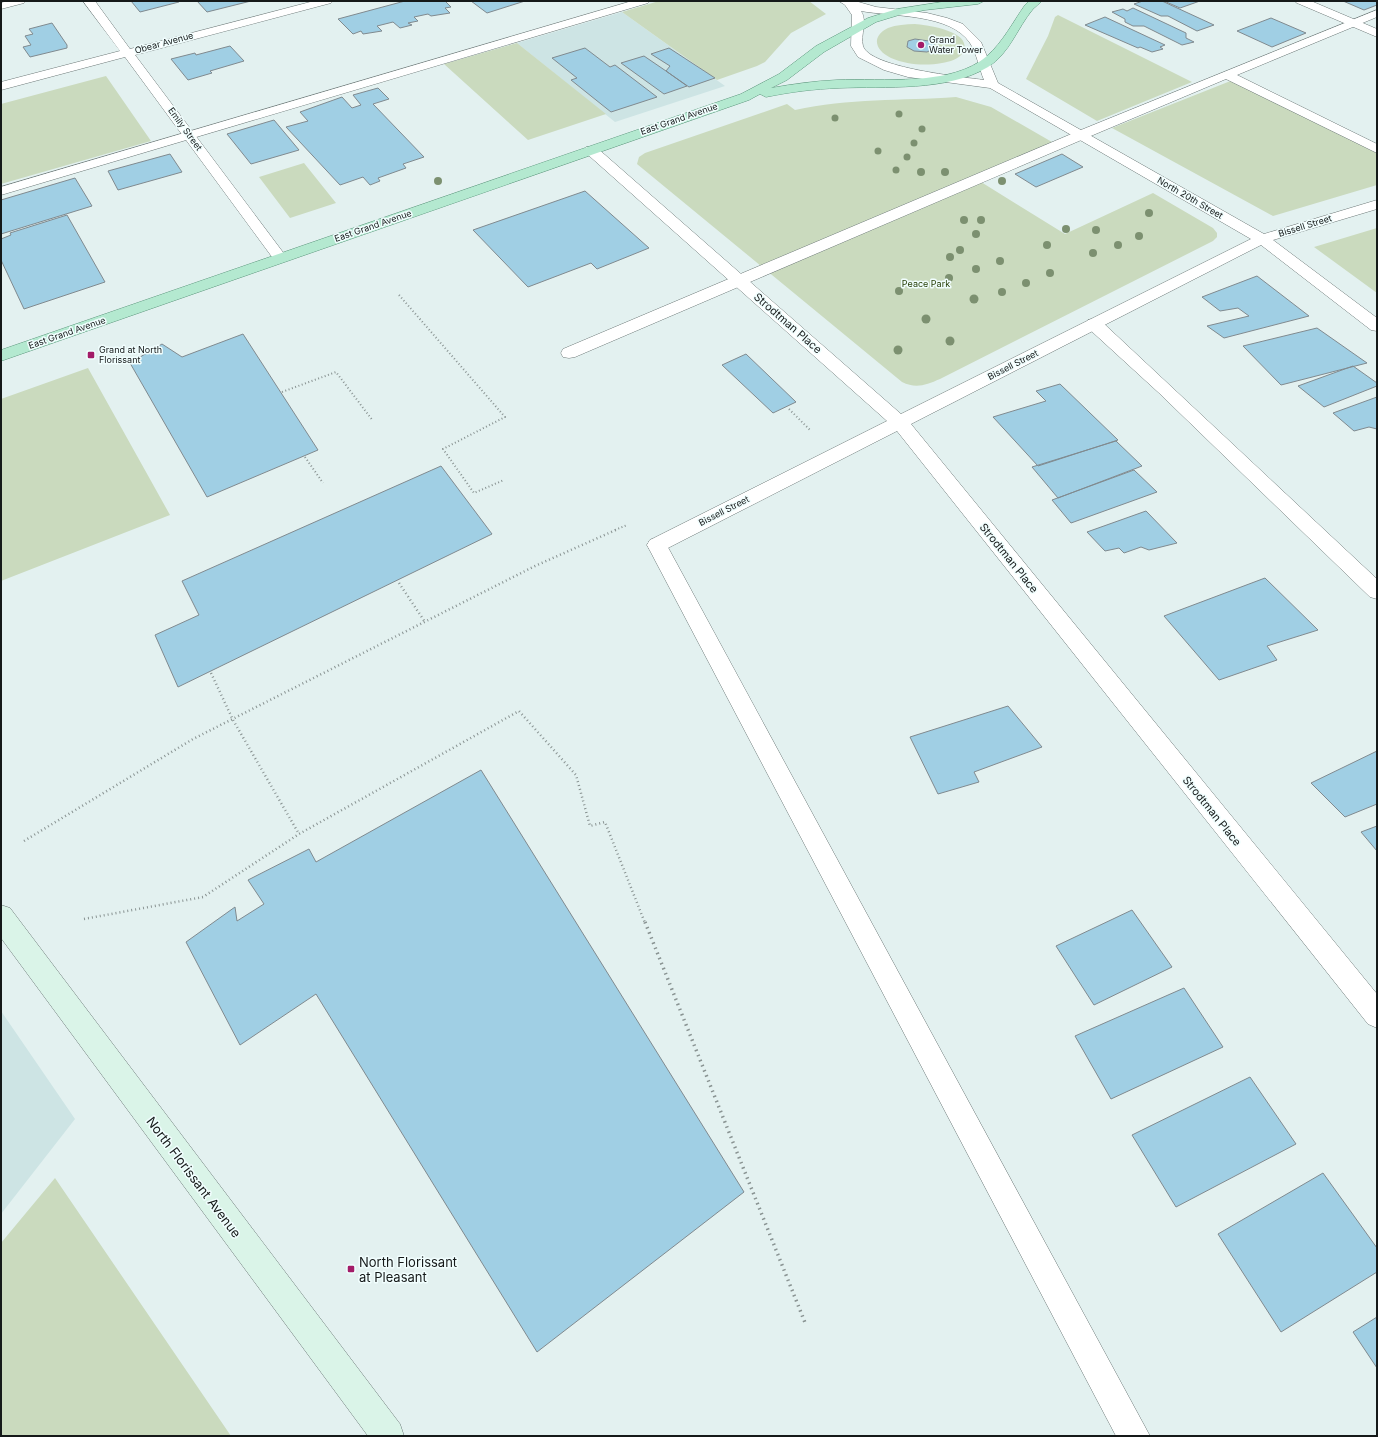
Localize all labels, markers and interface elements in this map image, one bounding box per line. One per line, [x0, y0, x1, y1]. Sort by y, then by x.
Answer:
street label: Obear Avenue [133, 29, 194, 56]
place label: Grand Water Tower [929, 34, 983, 55]
marker: Grand Water Tower [916, 40, 926, 50]
street label: East Grand Avenue [639, 100, 719, 137]
street label: Emily Street [166, 105, 205, 152]
street label: North 20th Street [1155, 174, 1225, 221]
street label: East Grand Avenue [333, 207, 413, 244]
street label: Bissell Street [1277, 212, 1333, 239]
park label: Peace Park [902, 278, 950, 289]
street label: Strodtman Place [751, 290, 825, 356]
street label: East Grand Avenue [27, 314, 107, 351]
place label: Grand at North Florissant [99, 344, 162, 365]
street label: Bissell Street [986, 347, 1040, 382]
marker: Grand at North Florissant [86, 350, 96, 360]
street label: Bissell Street [697, 493, 751, 528]
street label: Strodtman Place [977, 520, 1041, 596]
street label: Strodtman Place [1180, 773, 1244, 849]
street label: North Florissant Avenue [143, 1113, 245, 1241]
place label: North Florissant at Pleasant [359, 1254, 457, 1285]
marker: North Florissant at Pleasant [346, 1264, 356, 1274]

